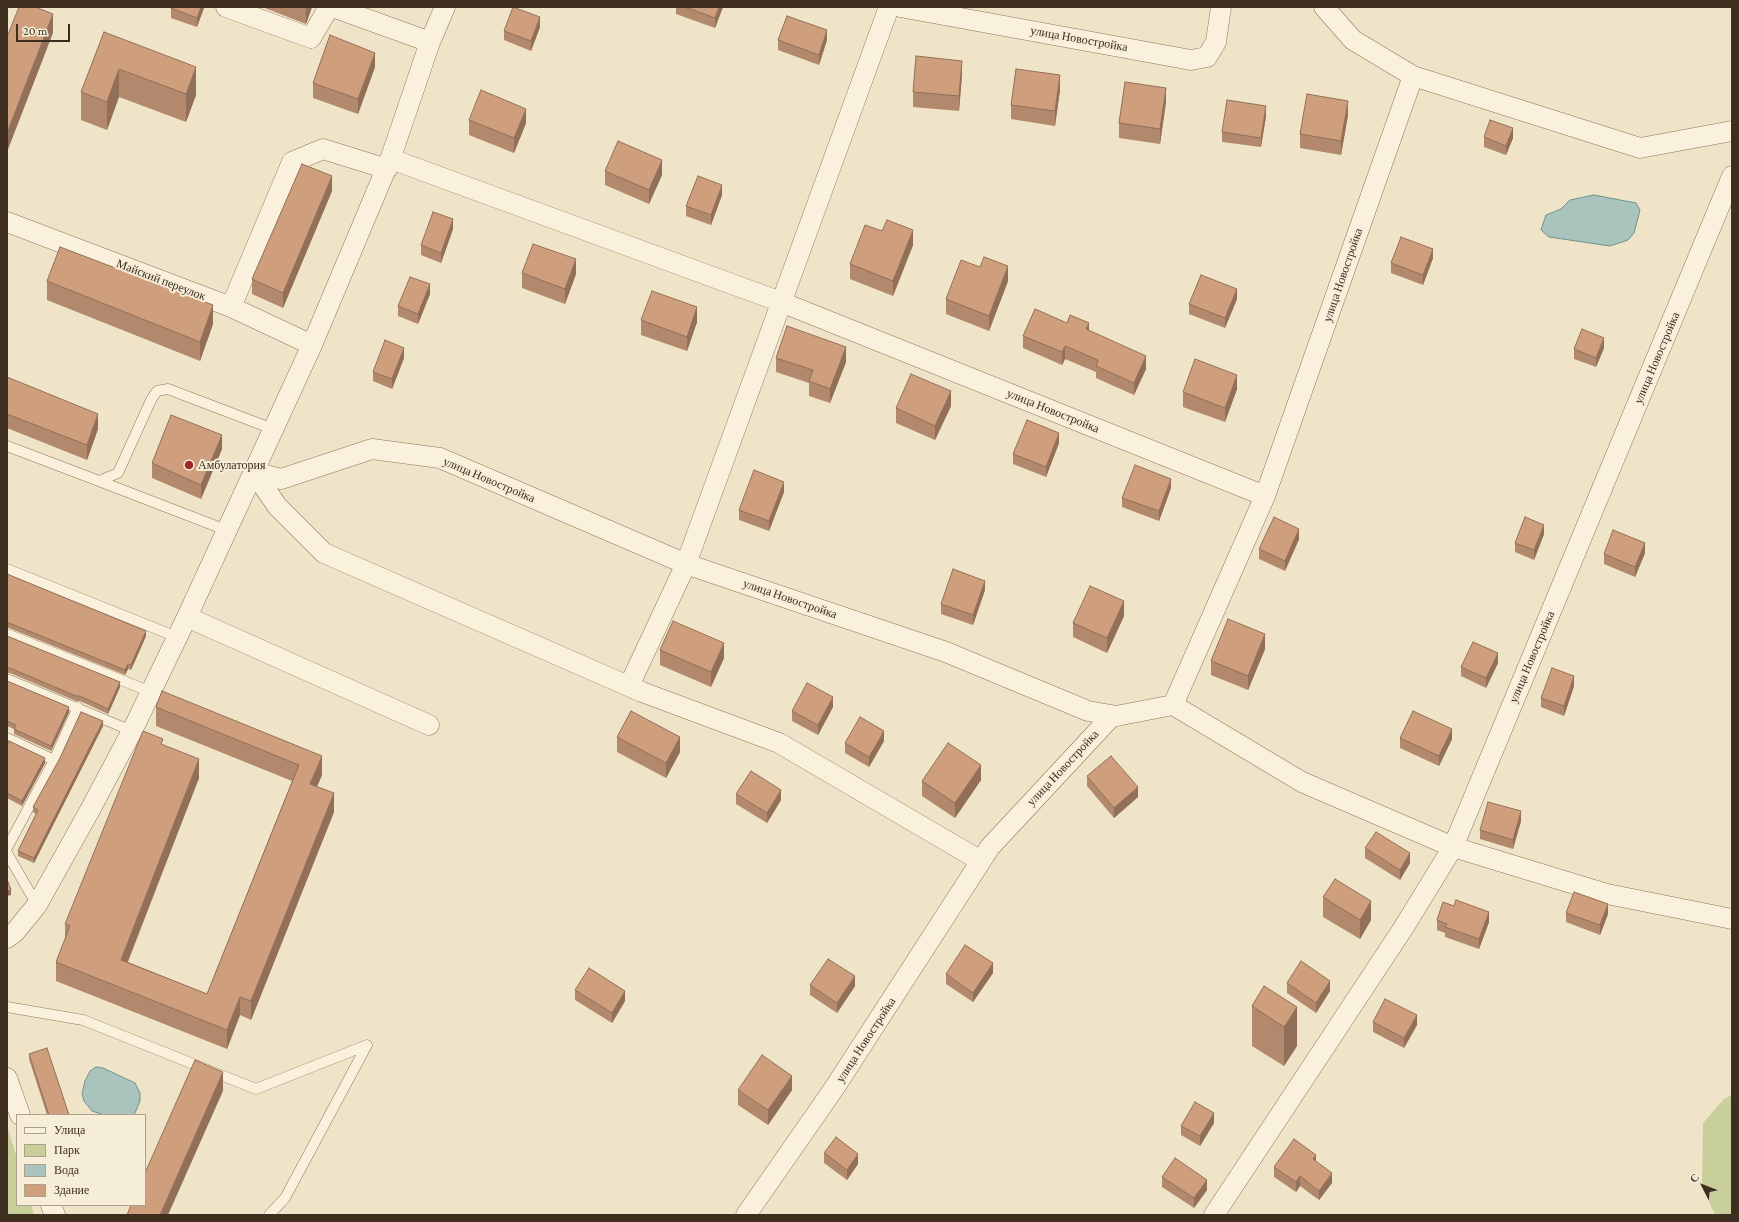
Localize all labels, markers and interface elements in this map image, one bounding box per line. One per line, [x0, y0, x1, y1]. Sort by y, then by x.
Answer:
scale bar [18, 16, 72, 42]
street label: улица Новостройка [1029, 23, 1129, 55]
text: 20 m [23, 24, 47, 38]
street label: улица Новостройка [1320, 226, 1366, 324]
street label: Майский переулок [114, 256, 208, 304]
street label: улица Новостройка [1631, 310, 1683, 406]
street label: улица Новостройка [1005, 386, 1101, 436]
street label: улица Новостройка [441, 454, 537, 506]
place label: Амбулатория [198, 458, 265, 472]
marker: Амбулатория [183, 459, 195, 471]
street label: улица Новостройка [741, 576, 839, 622]
street label: улица Новостройка [1506, 609, 1558, 705]
street label: улица Новостройка [1024, 727, 1102, 809]
street label: улица Новостройка [833, 995, 899, 1085]
legend [16, 1114, 146, 1206]
text: Улица [54, 1123, 85, 1137]
text: Парк [54, 1143, 80, 1157]
text: Вода [54, 1163, 79, 1177]
north arrow [1683, 1166, 1723, 1206]
text: С [1687, 1171, 1701, 1185]
text: Здание [54, 1183, 89, 1197]

